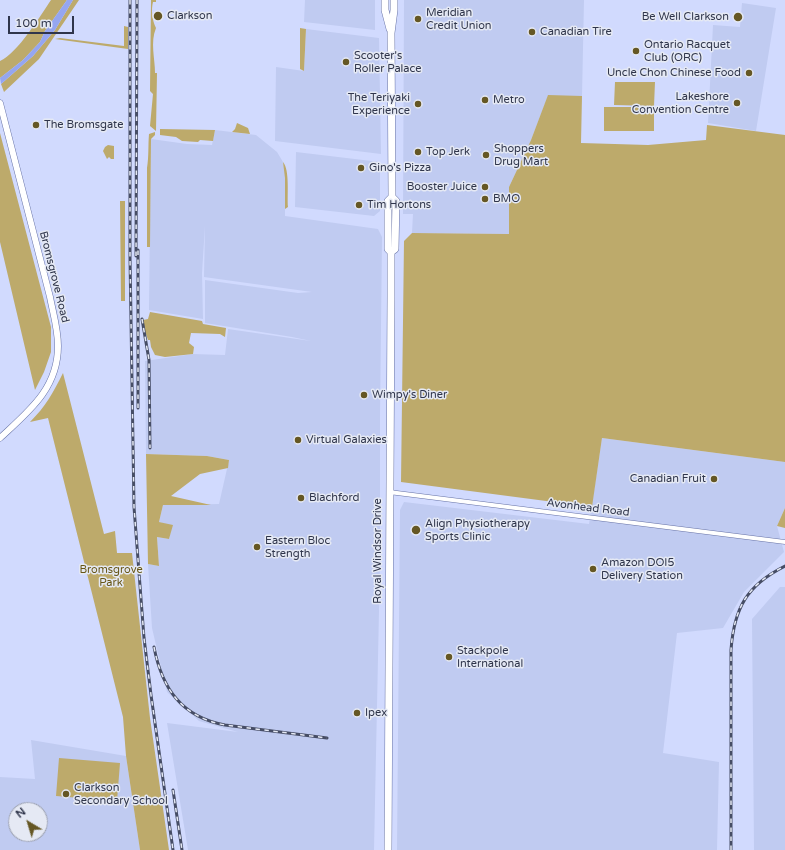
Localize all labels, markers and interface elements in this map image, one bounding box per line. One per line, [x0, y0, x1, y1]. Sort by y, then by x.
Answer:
place label: Meridian Credit Union [426, 6, 492, 32]
scale bar [10, 8, 76, 34]
place label: Clarkson [167, 9, 212, 23]
marker: Clarkson [152, 10, 164, 22]
place label: Be Well Clarkson [642, 10, 729, 24]
marker: Be Well Clarkson [732, 11, 744, 23]
marker: Meridian Credit Union [413, 14, 423, 24]
text: 100 m [15, 16, 52, 30]
place label: Canadian Tire [540, 25, 612, 39]
marker: Canadian Tire [527, 27, 537, 37]
place label: Ontario Racquet Club (ORC) [644, 38, 730, 64]
marker: Ontario Racquet Club (ORC) [631, 46, 641, 56]
place label: Scooter's Roller Palace [354, 49, 422, 75]
marker: Scooter's Roller Palace [341, 57, 351, 67]
place label: Uncle Chon Chinese Food [607, 66, 741, 80]
marker: Uncle Chon Chinese Food [744, 68, 754, 78]
place label: Lakeshore Convention Centre [632, 90, 729, 116]
place label: The Teriyaki Experience [348, 91, 410, 117]
place label: Metro [493, 93, 525, 107]
marker: Metro [480, 95, 490, 105]
marker: Lakeshore Convention Centre [732, 98, 742, 108]
marker: The Teriyaki Experience [413, 99, 423, 109]
place label: The Bromsgate [44, 118, 123, 132]
marker: The Bromsgate [31, 120, 41, 130]
place label: Shoppers Drug Mart [494, 142, 548, 168]
place label: Top Jerk [426, 145, 470, 159]
marker: Top Jerk [413, 147, 423, 157]
marker: Shoppers Drug Mart [481, 150, 491, 160]
place label: Gino's Pizza [369, 161, 431, 175]
marker: Gino's Pizza [356, 163, 366, 173]
place label: Booster Juice [407, 180, 477, 194]
marker: Booster Juice [480, 182, 490, 192]
place label: BMO [493, 192, 520, 206]
marker: BMO [480, 194, 490, 204]
place label: Tim Hortons [367, 198, 431, 212]
marker: Tim Hortons [354, 200, 364, 210]
street label: Bromsgrove Road [36, 230, 72, 324]
place label: Wimpy's Diner [372, 388, 447, 402]
marker: Wimpy's Diner [359, 390, 369, 400]
place label: Virtual Galaxies [306, 433, 387, 447]
marker: Virtual Galaxies [293, 435, 303, 445]
place label: Canadian Fruit [630, 472, 706, 486]
marker: Canadian Fruit [709, 474, 719, 484]
place label: Blachford [309, 491, 359, 505]
marker: Blachford [296, 493, 306, 503]
street label: Avonhead Road [546, 496, 630, 520]
street label: Royal Windsor Drive [371, 498, 385, 604]
place label: Align Physiotherapy Sports Clinic [425, 517, 530, 543]
marker: Align Physiotherapy Sports Clinic [410, 524, 422, 536]
place label: Eastern Bloc Strength [265, 534, 330, 560]
marker: Eastern Bloc Strength [252, 542, 262, 552]
place label: Amazon DOI5 Delivery Station [601, 556, 683, 582]
park label: Bromsgrove Park [79, 563, 143, 589]
marker: Amazon DOI5 Delivery Station [588, 564, 598, 574]
place label: Stackpole International [457, 644, 523, 670]
marker: Stackpole International [444, 652, 454, 662]
place label: Ipex [365, 706, 387, 720]
marker: Ipex [352, 708, 362, 718]
place label: Clarkson Secondary School [74, 781, 168, 807]
marker: Clarkson Secondary School [61, 789, 71, 799]
north arrow [8, 802, 48, 842]
text: N [13, 805, 28, 821]

